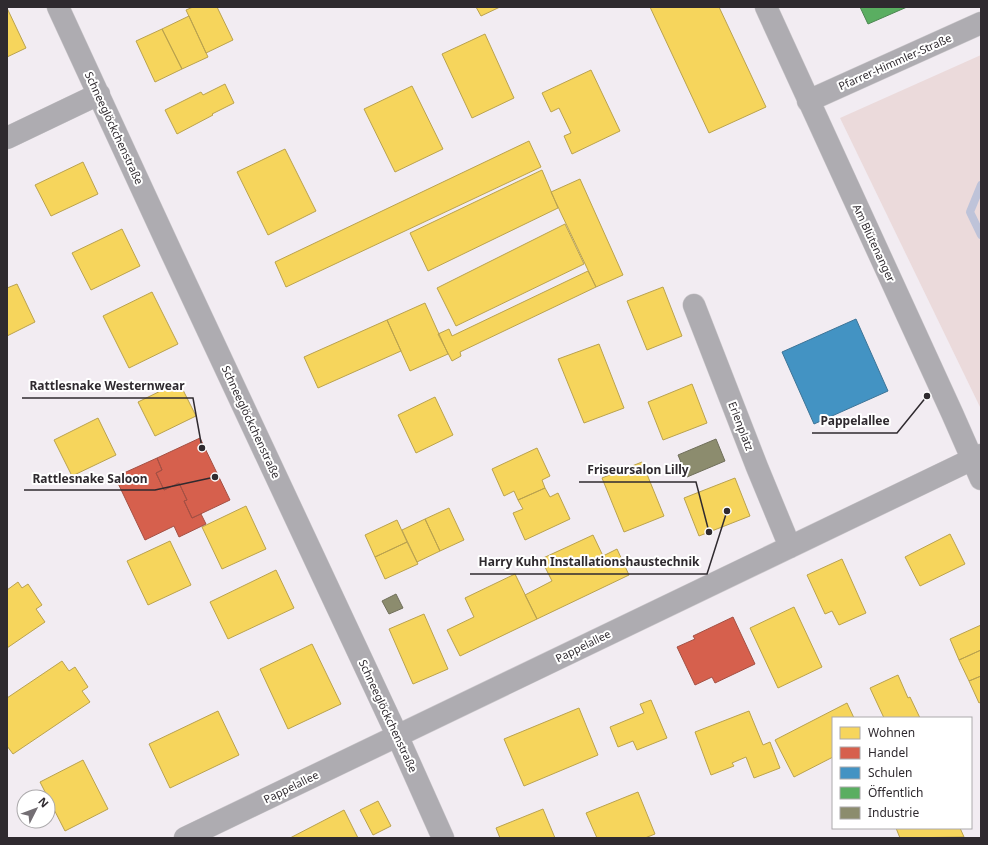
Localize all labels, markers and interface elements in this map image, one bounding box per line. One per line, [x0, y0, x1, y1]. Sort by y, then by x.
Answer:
street label: Pfarrer-Himmler-Straße [836, 30, 954, 93]
street label: Schneeglöckchenstraße [82, 69, 147, 187]
street label: Am Blütenanger [850, 201, 899, 285]
street label: Schneeglöckchenstraße [219, 363, 284, 481]
callout: Rattlesnake Westernwear [22, 374, 193, 398]
text: Rattlesnake Westernwear [29, 377, 185, 394]
street label: Erlenplatz [725, 399, 758, 453]
callout: Pappelallee [812, 409, 897, 433]
text: Pappelallee [820, 412, 890, 429]
callout: Friseursalon Lilly [579, 458, 696, 482]
text: Friseursalon Lilly [587, 461, 689, 478]
callout: Rattlesnake Saloon [24, 466, 155, 490]
text: Rattlesnake Saloon [32, 470, 148, 487]
callout: Harry Kuhn Installationshaustechnik [470, 550, 707, 574]
text: Harry Kuhn Installationshaustechnik [479, 553, 700, 570]
street label: Pappelallee [553, 626, 613, 665]
street label: Schneeglöckchenstraße [356, 657, 421, 775]
legend [832, 717, 972, 829]
text: Wohnen [868, 724, 915, 741]
text: Handel [868, 744, 908, 761]
text: Schulen [868, 764, 912, 781]
street label: Pappelallee [261, 767, 321, 806]
text: Öffentlich [868, 784, 924, 801]
north arrow [16, 789, 56, 829]
text: N [35, 794, 52, 810]
text: Industrie [868, 804, 919, 821]

